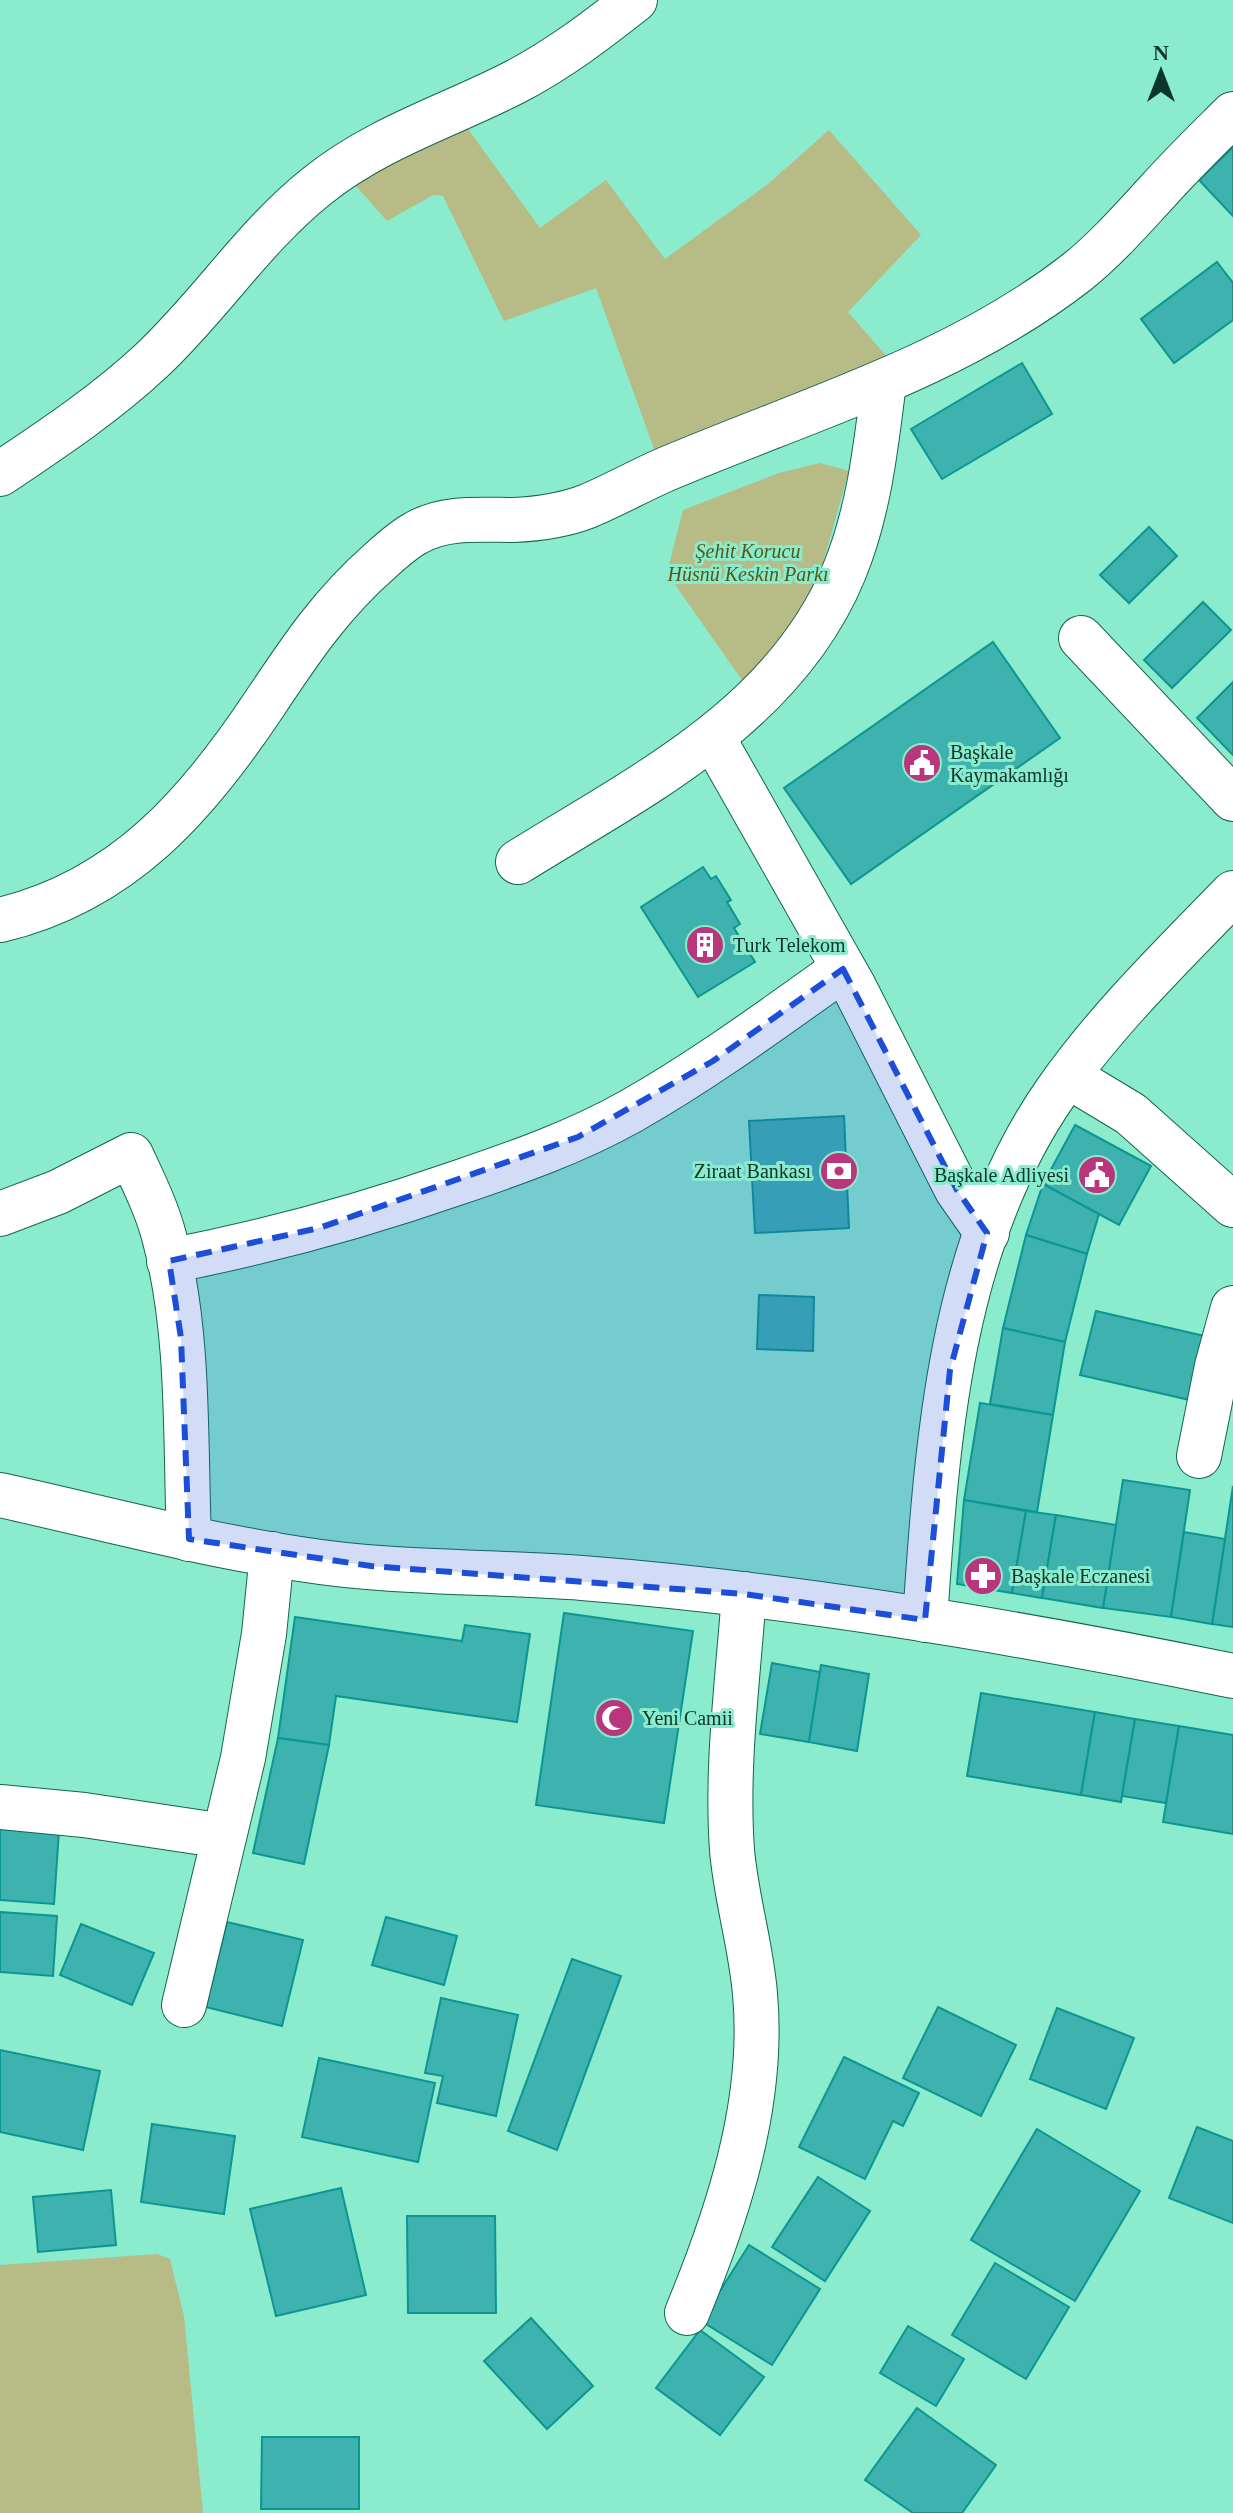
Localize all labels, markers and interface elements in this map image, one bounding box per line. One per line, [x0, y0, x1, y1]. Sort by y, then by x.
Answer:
north arrow [1121, 32, 1201, 112]
text: N [1153, 40, 1169, 65]
park label: Şehit Korucu Hüsnü Keskin Parkı [666, 540, 829, 585]
place label: Başkale Kaymakamlığı [950, 741, 1069, 787]
public building icon: Başkale Kaymakamlığı [901, 742, 943, 784]
building icon: Turk Telekom [684, 924, 726, 966]
place label: Turk Telekom [733, 934, 846, 956]
bank icon: Ziraat Bankası [818, 1150, 860, 1192]
public building icon: Başkale Adliyesi [1076, 1154, 1118, 1196]
place label: Ziraat Bankası [694, 1160, 811, 1182]
place label: Başkale Adliyesi [934, 1164, 1069, 1187]
pharmacy icon: Başkale Eczanesi [962, 1555, 1004, 1597]
place label: Başkale Eczanesi [1011, 1565, 1151, 1588]
mosque icon: Yeni Camii [593, 1697, 635, 1739]
place label: Yeni Camii [642, 1707, 733, 1729]

